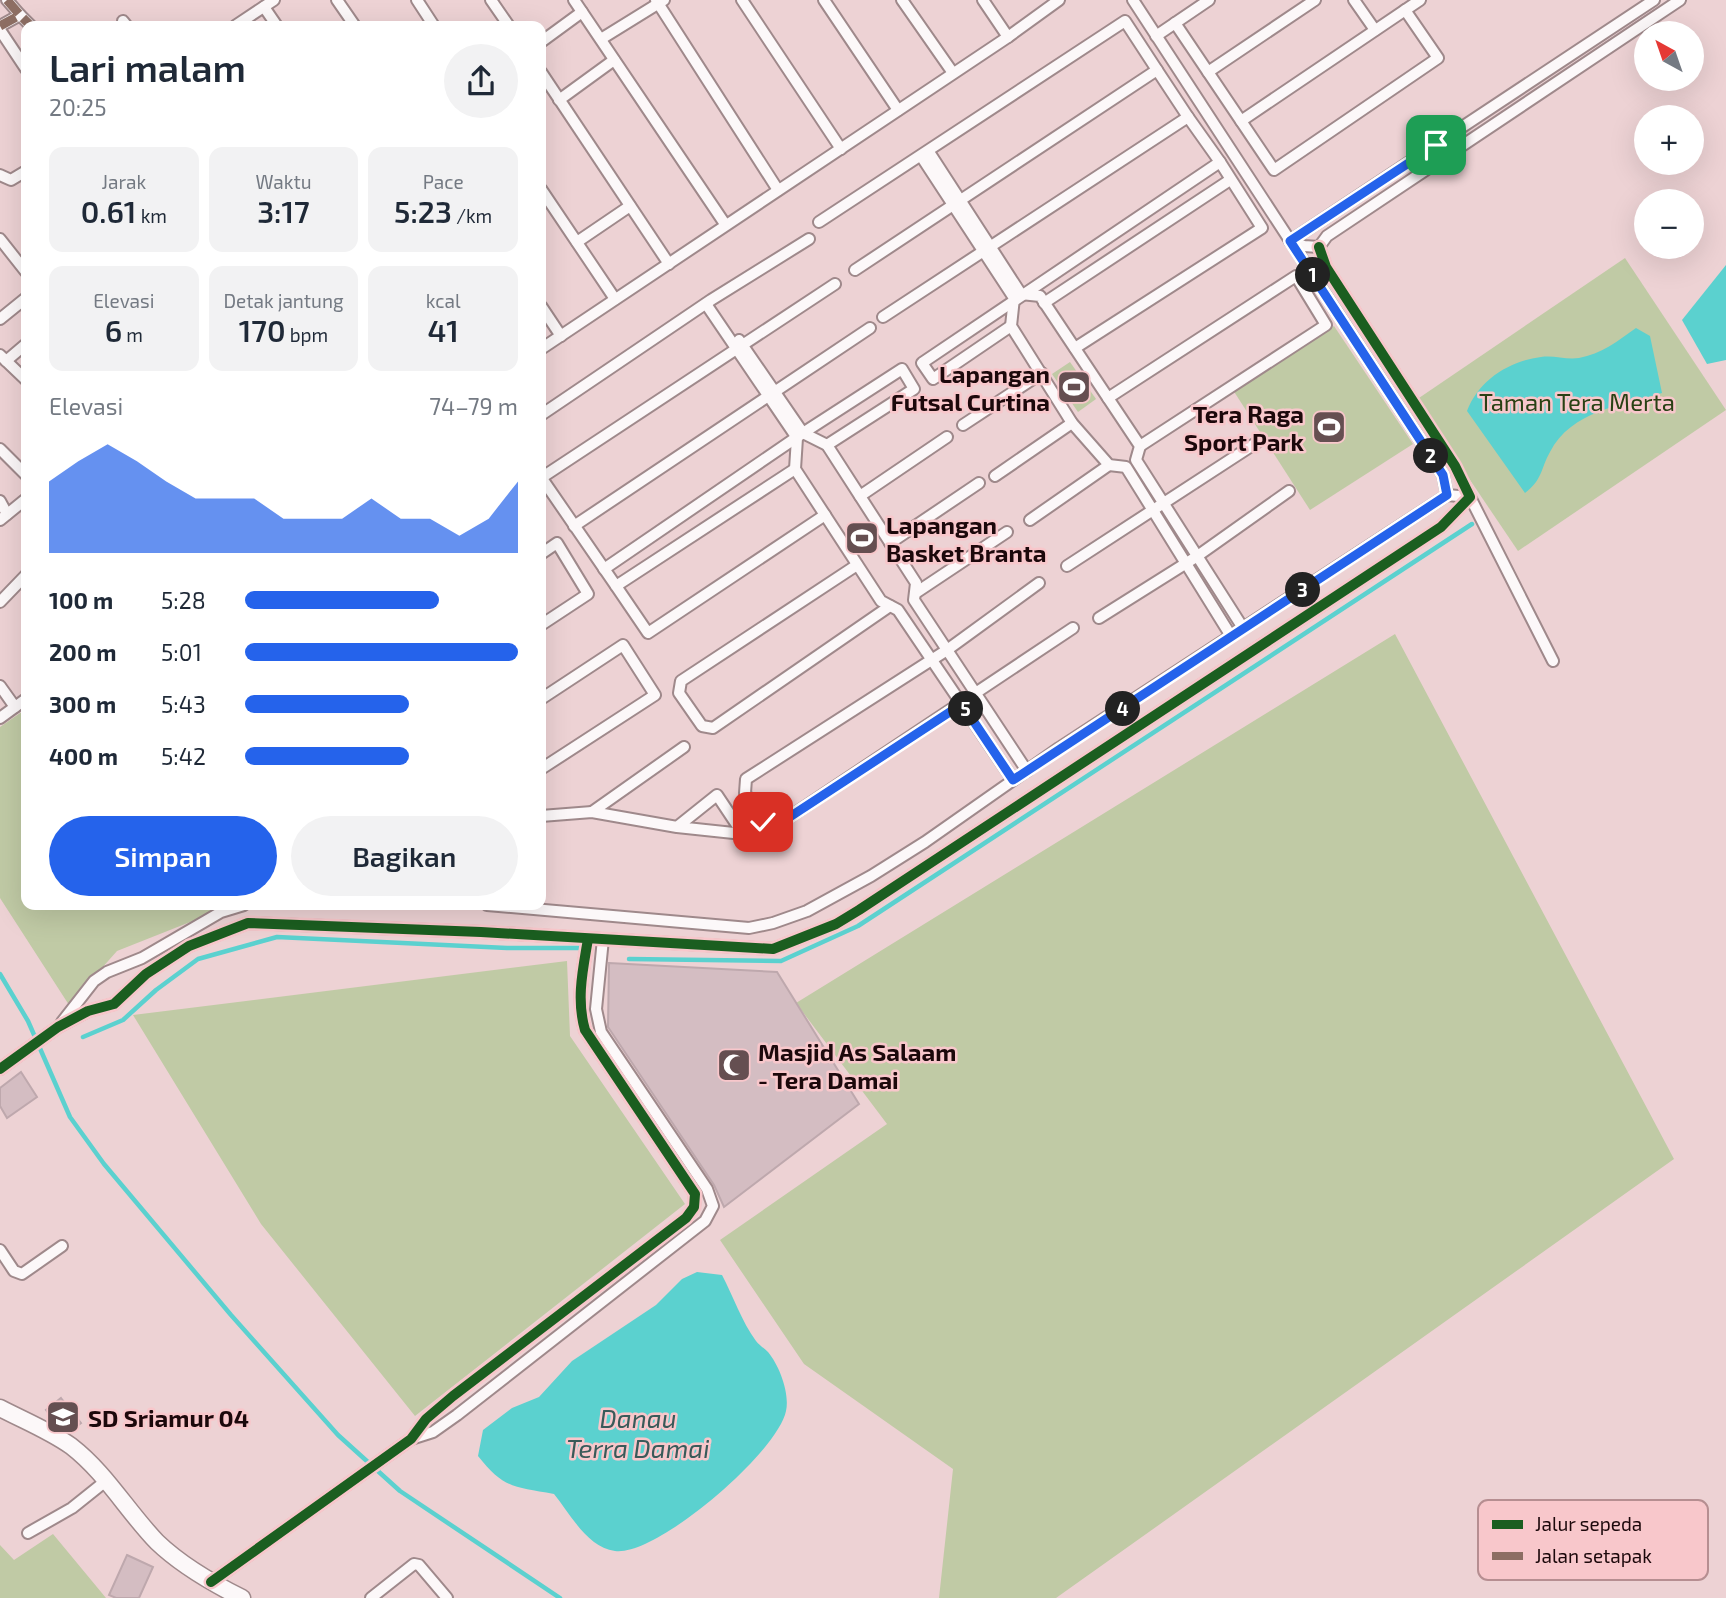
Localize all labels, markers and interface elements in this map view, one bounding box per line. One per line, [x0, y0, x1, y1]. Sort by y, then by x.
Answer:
north arrow [1634, 21, 1704, 91]
map controls [1634, 21, 1704, 259]
text: Lari malam [49, 44, 246, 90]
button: share [444, 44, 518, 118]
text: 20:25 [49, 93, 106, 121]
button: + [1634, 105, 1704, 175]
pin [1406, 115, 1466, 175]
icon: arrive [1417, 126, 1455, 164]
text: Jarak [102, 170, 146, 193]
text: Waktu [256, 170, 311, 193]
text: Pace [423, 170, 464, 193]
button: − [1634, 189, 1704, 259]
text: 0.61 [81, 193, 136, 229]
text: 3:17 [257, 193, 310, 229]
text: 5:23 [394, 193, 452, 229]
text: km [136, 204, 167, 227]
text: /km [452, 204, 492, 227]
pin: 1 [1296, 258, 1330, 292]
text: 1 [1308, 263, 1317, 286]
text: Elevasi [93, 289, 154, 312]
text: Detak jantung [223, 289, 344, 312]
text: kcal [426, 289, 461, 312]
text: 6 [105, 312, 122, 348]
text: 170 [239, 312, 286, 348]
text: 41 [427, 312, 459, 348]
text: m [122, 323, 143, 346]
text: bpm [286, 323, 328, 346]
place label: Lapangan Futsal Curtina [891, 359, 1050, 416]
sports icon: Lapangan Futsal Curtina [1055, 368, 1093, 406]
park label: Taman Tera Merta [1479, 387, 1675, 416]
text: Elevasi [49, 392, 123, 420]
text: 74–79 m [429, 392, 518, 420]
place label: Tera Raga Sport Park [1184, 399, 1305, 456]
sports icon: Tera Raga Sport Park [1310, 408, 1348, 446]
pin: 2 [1414, 438, 1448, 474]
text: 2 [1425, 444, 1436, 467]
place label: Lapangan Basket Branta [886, 510, 1046, 567]
sports icon: Lapangan Basket Branta [843, 519, 881, 557]
pin: 3 [1286, 572, 1320, 608]
text: 3 [1297, 578, 1308, 601]
text: 100 m [49, 586, 113, 614]
text: 5:28 [161, 586, 206, 614]
text: 200 m [49, 638, 117, 666]
text: 5:01 [161, 638, 202, 666]
text: 300 m [49, 690, 116, 718]
text: 5:43 [161, 690, 206, 718]
pin: 5 [948, 692, 984, 726]
pin: 4 [1106, 692, 1140, 726]
text: 5 [960, 697, 971, 720]
text: 4 [1116, 697, 1129, 720]
text: 400 m [49, 742, 118, 770]
text: 5:42 [161, 742, 206, 770]
pin [733, 792, 793, 852]
icon: check [744, 803, 782, 841]
button: Simpan [49, 816, 277, 896]
button: Bagikan [291, 816, 518, 896]
place label: Masjid As Salaam - Tera Damai [758, 1037, 956, 1094]
mosque icon: Masjid As Salaam - Tera Damai [715, 1046, 753, 1084]
school or university icon: SD Sriamur 04 [44, 1398, 82, 1436]
water label: Danau Terra Damai [566, 1402, 710, 1463]
place label: SD Sriamur 04 [88, 1403, 249, 1432]
legend [1478, 1500, 1708, 1580]
text: Jalur sepeda [1535, 1512, 1642, 1535]
text: Jalan setapak [1535, 1544, 1652, 1567]

